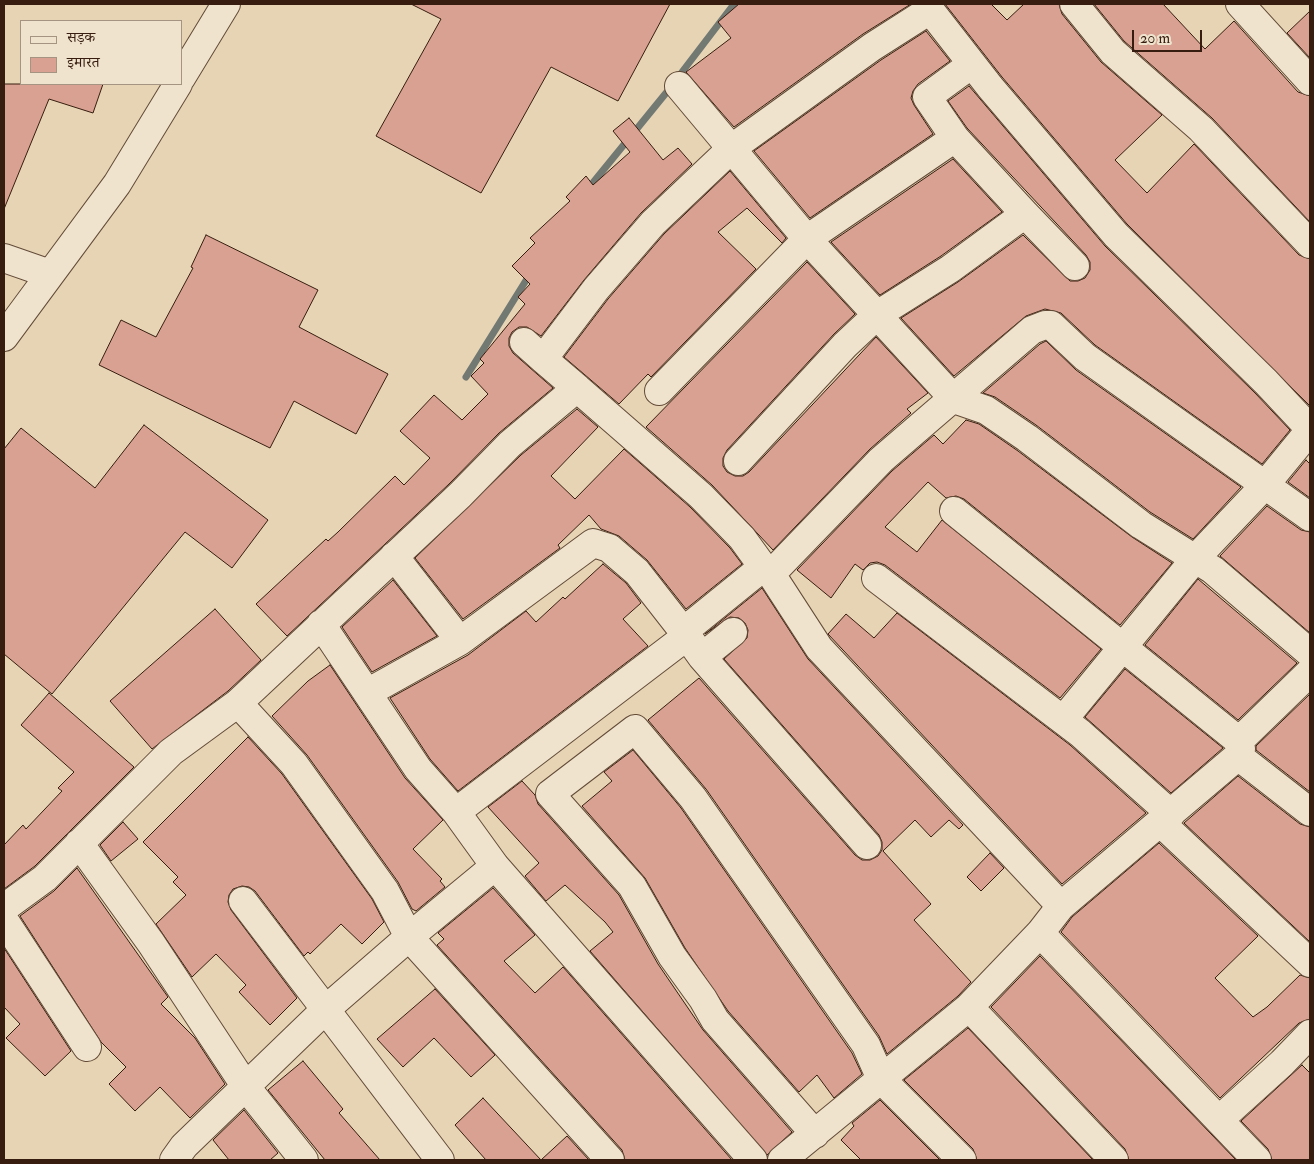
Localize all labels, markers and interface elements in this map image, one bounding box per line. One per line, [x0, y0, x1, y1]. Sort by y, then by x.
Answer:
legend [20, 20, 182, 85]
scale bar [1134, 20, 1204, 52]
text: सड़क [67, 28, 95, 47]
text: 20 m [1140, 29, 1170, 48]
text: इमारत [67, 53, 100, 72]

